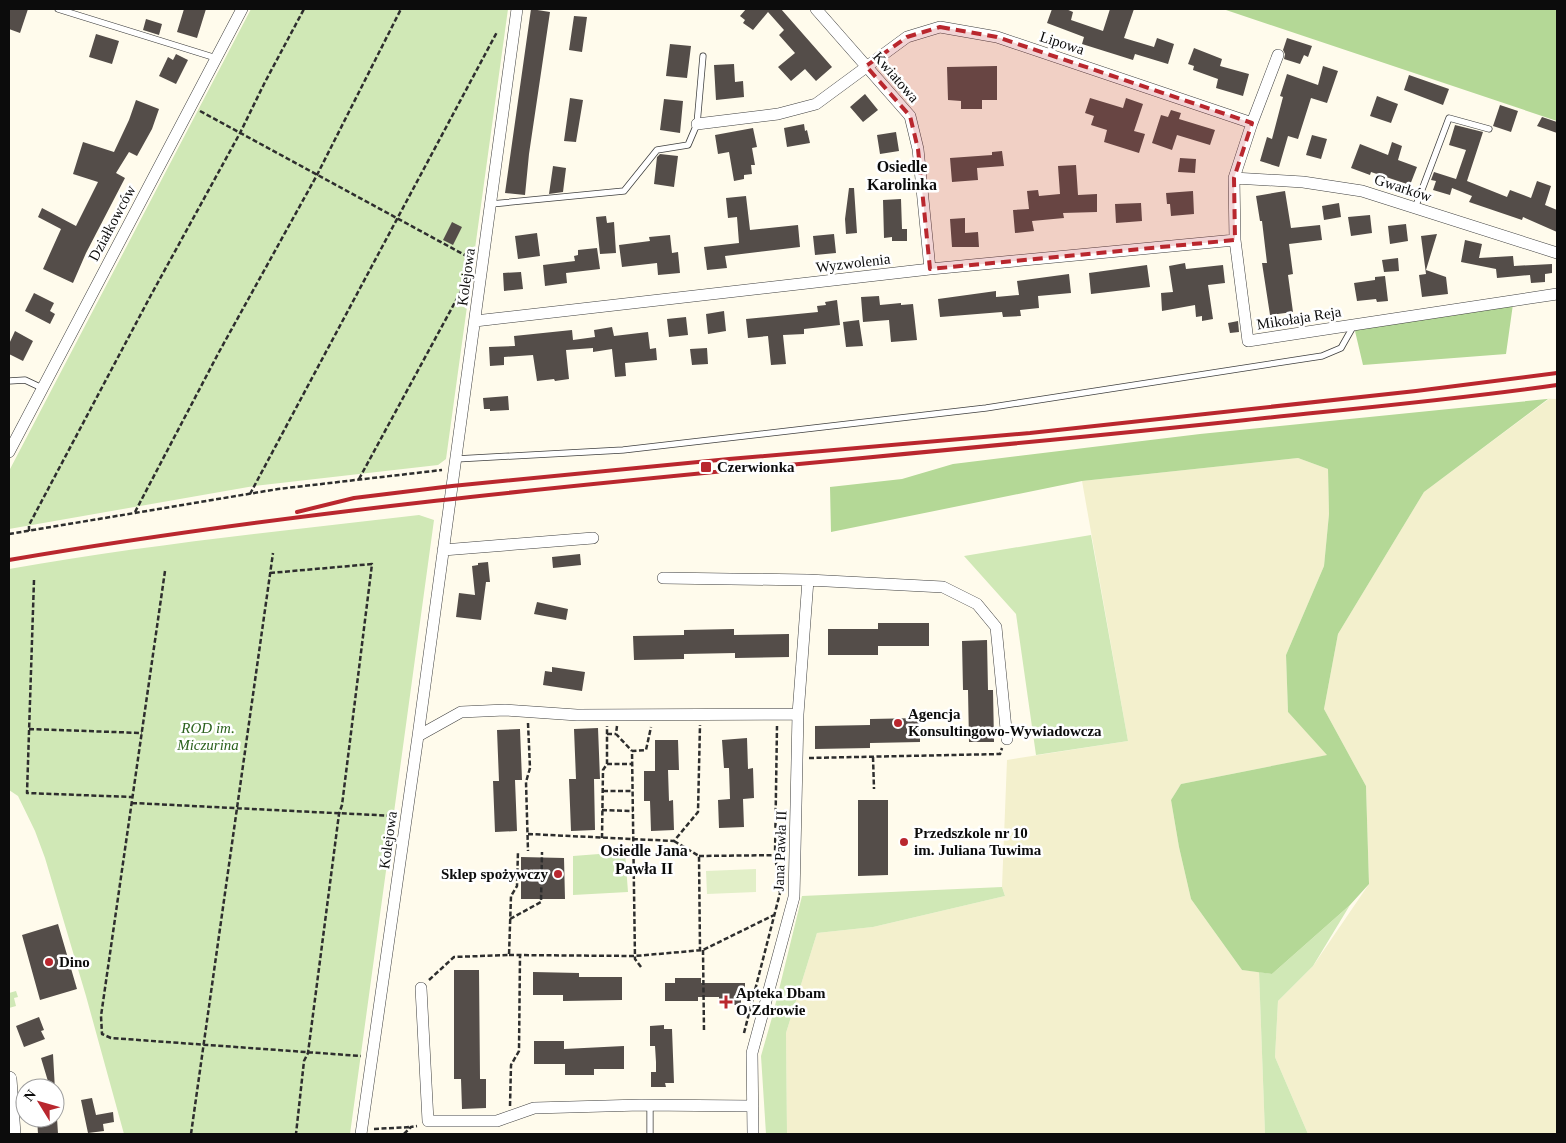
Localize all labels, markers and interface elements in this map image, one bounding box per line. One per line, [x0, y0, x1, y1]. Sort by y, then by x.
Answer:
street label: Lipowa [1038, 28, 1087, 58]
street label: Kwiatowa [870, 48, 922, 106]
district label: Osiedle Karolinka [867, 158, 937, 193]
street label: Gwarków [1372, 171, 1434, 205]
street label: Działkowców [85, 182, 139, 264]
street label: Kolejowa [454, 247, 478, 307]
street label: Wyzwolenia [815, 250, 891, 276]
street label: Mikołaja Reja [1256, 303, 1343, 333]
place label: Czerwionka [717, 459, 795, 475]
marker: Czerwionka [699, 460, 713, 474]
place label: Agencja Konsultingowo-Wywiadowcza [908, 706, 1102, 739]
marker: Agencja Konsultingowo-Wywiadowcza [892, 717, 904, 729]
park label: ROD im. Miczurina [176, 720, 239, 753]
street label: Kolejowa [376, 810, 400, 870]
street label: Jana Pawła II [771, 810, 789, 892]
place label: Przedszkole nr 10 im. Juliana Tuwima [914, 825, 1042, 858]
marker: Przedszkole nr 10 im. Juliana Tuwima [898, 836, 910, 848]
district label: Osiedle Jana Pawła II [600, 842, 688, 877]
place label: Sklep spożywczy [441, 866, 548, 882]
marker: Sklep spożywczy [552, 868, 564, 880]
place label: Dino [59, 954, 90, 970]
marker: Dino [43, 956, 55, 968]
place label: Apteka Dbam O Zdrowie [736, 985, 826, 1018]
marker: Apteka Dbam O Zdrowie [720, 996, 732, 1008]
north arrow [15, 1078, 65, 1128]
text: N [21, 1087, 39, 1104]

